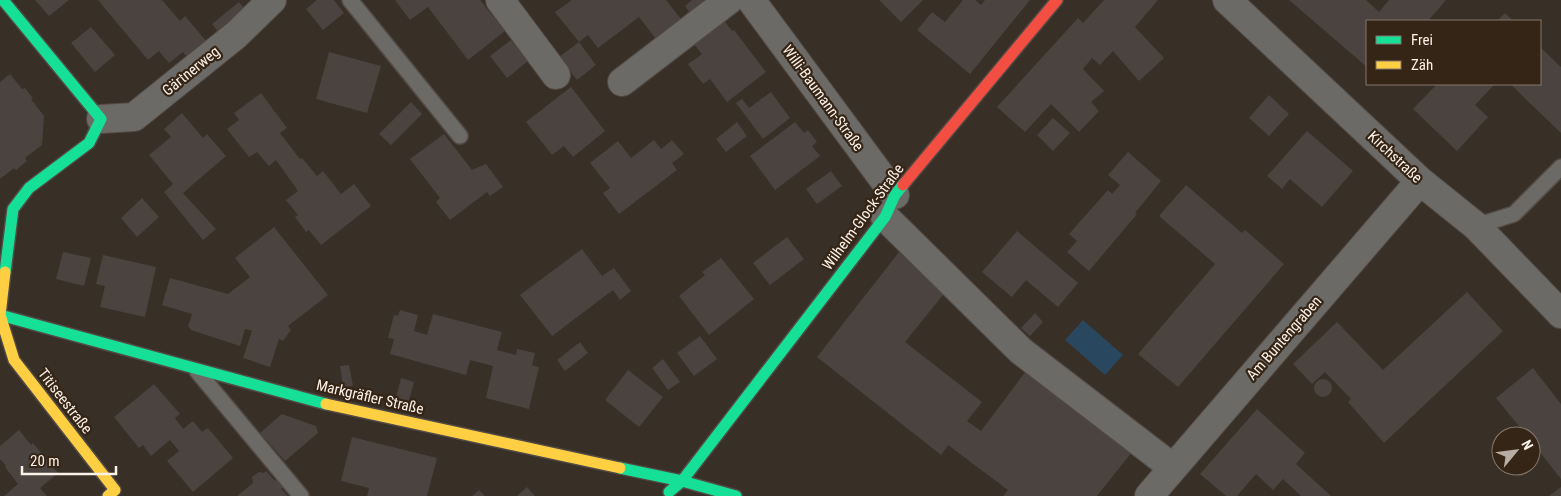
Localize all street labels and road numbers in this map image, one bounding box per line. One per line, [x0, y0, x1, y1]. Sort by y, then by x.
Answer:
street label: Willi-Baumann-Straße [778, 41, 868, 155]
street label: Gärtnerweg [159, 42, 223, 100]
street label: Kirchstraße [1364, 127, 1426, 187]
street label: Wilhelm-Glock-Straße [818, 160, 908, 274]
street label: Am Buntengraben [1243, 292, 1325, 384]
street label: Titiseestraße [34, 365, 96, 437]
street label: Markgräfler Straße [315, 376, 425, 418]

